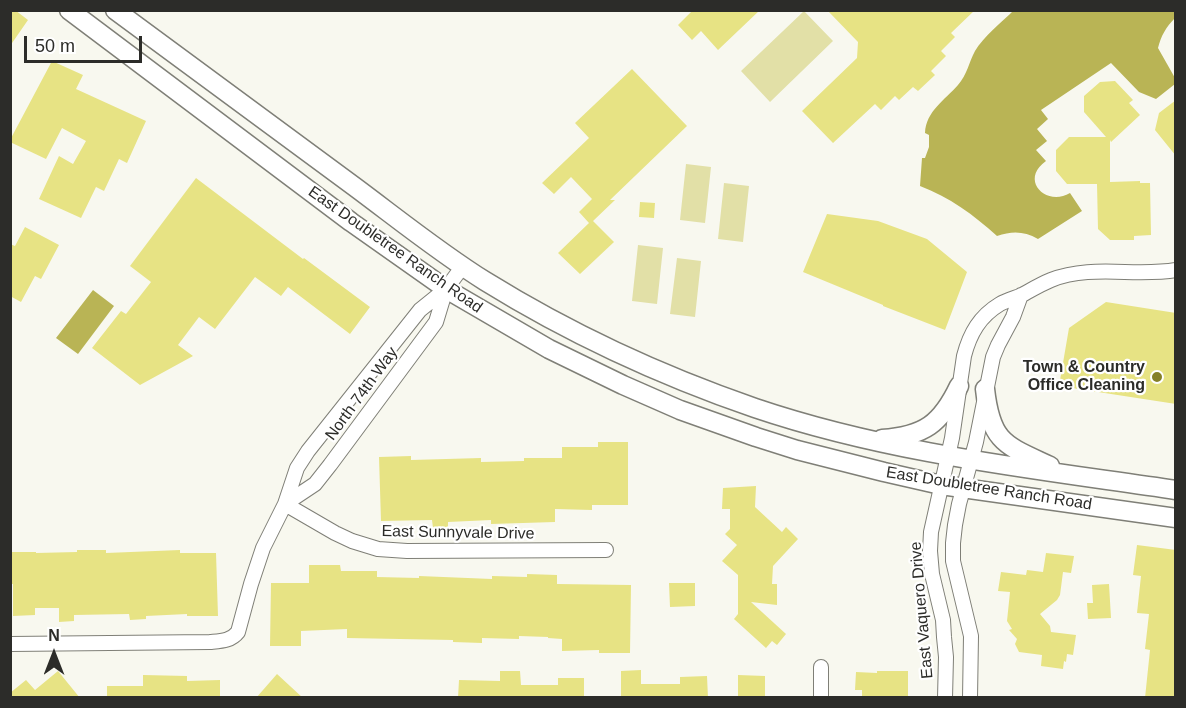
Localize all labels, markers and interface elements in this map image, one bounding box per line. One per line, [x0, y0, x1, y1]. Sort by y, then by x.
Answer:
scale bar [27, 24, 146, 62]
text: 50 m [35, 36, 75, 56]
street label: East Doubletree Ranch Road [304, 182, 486, 318]
street label: North 74th Way [322, 344, 402, 444]
place label: Town & Country Office Cleaning [1023, 358, 1145, 396]
marker: Town & Country Office Cleaning [1150, 370, 1164, 384]
street label: East Doubletree Ranch Road [885, 463, 1093, 515]
street label: East Sunnyvale Drive [381, 522, 535, 544]
street label: East Vaquero Drive [906, 541, 938, 679]
north arrow [24, 624, 84, 684]
text: N [48, 627, 60, 644]

